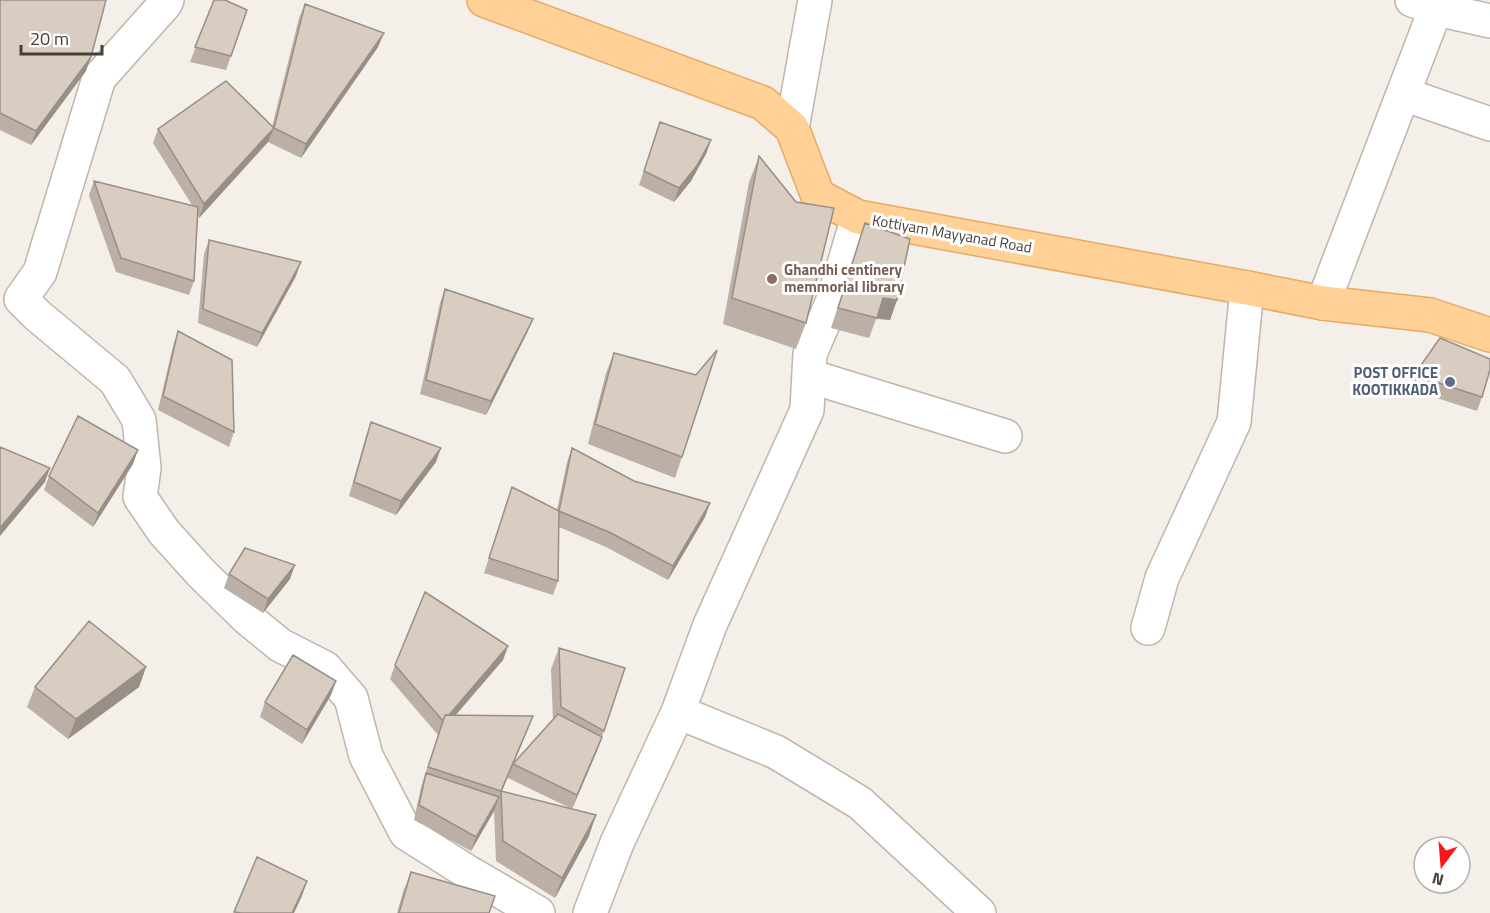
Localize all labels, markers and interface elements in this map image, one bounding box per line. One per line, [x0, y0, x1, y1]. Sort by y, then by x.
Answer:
scale bar [21, 18, 102, 56]
text: 20 m [30, 25, 69, 52]
street label: Kottiyam Mayyanad Road [870, 208, 1034, 259]
place label: Ghandhi centinery memmorial library [784, 258, 905, 298]
marker: Ghandhi centinery memmorial library [765, 272, 779, 286]
place label: POST OFFICE KOOTIKKADA [1352, 361, 1438, 401]
marker: POST OFFICE KOOTIKKADA [1443, 375, 1457, 389]
north arrow [1412, 835, 1472, 895]
text: N [1429, 866, 1447, 892]

